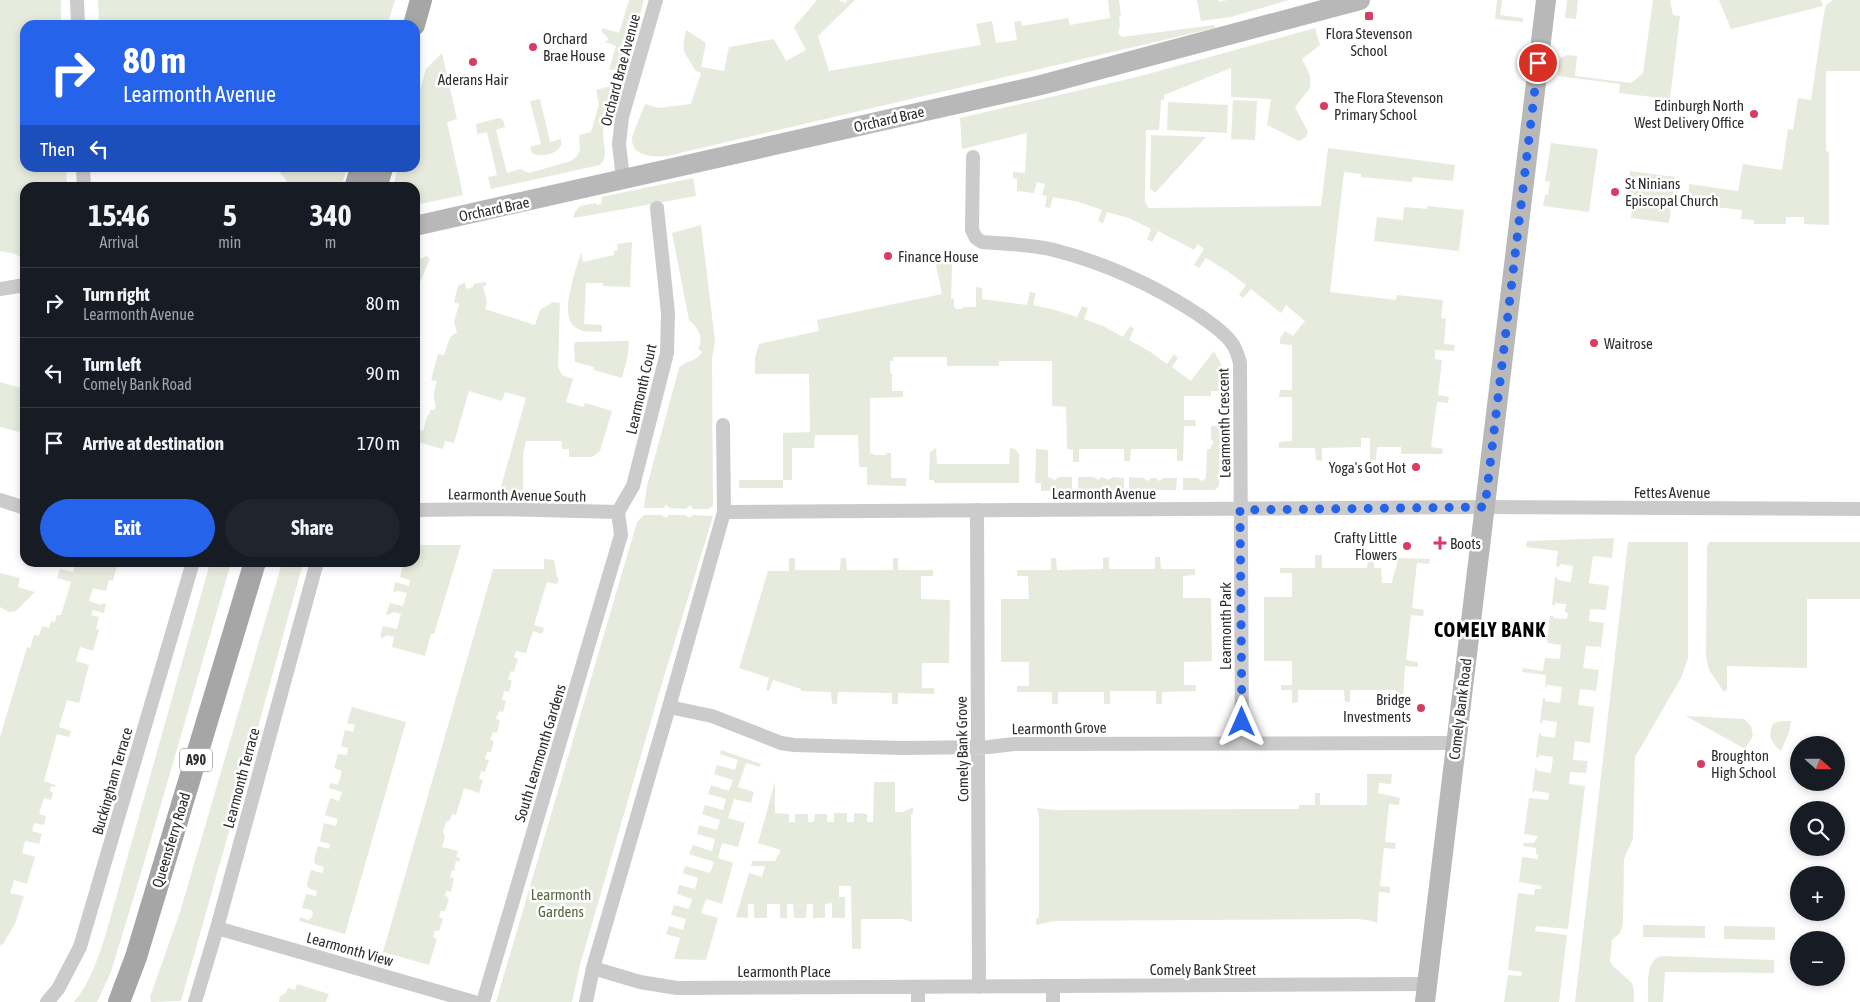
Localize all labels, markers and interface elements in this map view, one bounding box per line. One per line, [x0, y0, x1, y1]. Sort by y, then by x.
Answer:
marker: Flora Stevenson School [1363, 10, 1375, 22]
street label: Orchard Brae Avenue [597, 12, 643, 128]
place label: Flora Stevenson School [1326, 25, 1412, 59]
place label: Orchard Brae House [543, 30, 605, 64]
icon: right [40, 40, 105, 105]
text: 80 m [123, 40, 186, 80]
marker: Orchard Brae House [527, 41, 539, 53]
pin [1517, 42, 1559, 84]
icon: arrive [1524, 49, 1552, 77]
marker: Aderans Hair [467, 56, 479, 68]
place label: Aderans Hair [438, 71, 509, 88]
text: Learmonth Avenue [123, 81, 276, 107]
place label: The Flora Stevenson Primary School [1334, 89, 1443, 123]
place label: Edinburgh North West Delivery Office [1634, 97, 1744, 131]
marker: The Flora Stevenson Primary School [1318, 100, 1330, 112]
street label: Orchard Brae [852, 103, 926, 135]
marker: Edinburgh North West Delivery Office [1748, 108, 1760, 120]
icon: left [85, 135, 113, 163]
text: Then [40, 138, 75, 160]
place label: St Ninians Episcopal Church [1625, 175, 1718, 209]
marker: St Ninians Episcopal Church [1609, 186, 1621, 198]
street label: Orchard Brae [457, 193, 531, 225]
text: 15:46 [88, 198, 150, 232]
text: 5 [223, 198, 237, 232]
text: 340 [309, 198, 352, 232]
text: Arrival [100, 233, 139, 251]
text: min [218, 233, 241, 251]
text: m [325, 233, 336, 251]
place label: Finance House [898, 248, 979, 265]
marker: Finance House [882, 250, 894, 262]
text: Turn right [83, 283, 150, 305]
icon: right [40, 289, 68, 317]
text: 80 m [366, 292, 400, 314]
text: Learmonth Avenue [83, 305, 194, 323]
place label: Waitrose [1604, 335, 1653, 352]
marker: Waitrose [1588, 337, 1600, 349]
street label: Learmonth Court [622, 342, 660, 436]
text: Turn left [83, 353, 141, 375]
icon: left [40, 359, 68, 387]
text: 90 m [366, 362, 400, 384]
street label: Learmonth Crescent [1215, 368, 1233, 478]
text: Comely Bank Road [83, 375, 192, 393]
icon: arrive [40, 429, 68, 457]
text: Arrive at destination [83, 432, 224, 454]
text: 170 m [357, 432, 400, 454]
place label: Yoga's Got Hot [1329, 459, 1406, 476]
marker: Yoga's Got Hot [1410, 461, 1422, 473]
street label: Fettes Avenue [1634, 484, 1711, 501]
street label: Learmonth Avenue South [448, 485, 586, 505]
street label: Learmonth Avenue [1052, 485, 1156, 502]
button: Exit [40, 499, 215, 557]
button: Share [225, 499, 400, 557]
place label: Crafty Little Flowers [1334, 529, 1397, 563]
place label: Boots [1450, 535, 1481, 552]
marker: Boots [1434, 537, 1446, 549]
marker: Crafty Little Flowers [1401, 540, 1413, 552]
street label: Learmonth Park [1217, 582, 1234, 670]
district label: COMELY BANK [1434, 618, 1546, 641]
street label: Comely Bank Road [1445, 657, 1475, 761]
street label: South Learmonth Gardens [511, 682, 569, 824]
place label: Bridge Investments [1343, 691, 1411, 725]
position arrow [1215, 695, 1267, 747]
street label: Comely Bank Grove [953, 696, 971, 802]
marker: Bridge Investments [1415, 702, 1427, 714]
street label: Learmonth Grove [1011, 719, 1107, 737]
street label: Buckingham Terrace [89, 725, 135, 837]
street label: Learmonth Terrace [219, 726, 263, 830]
north arrow [1790, 736, 1845, 791]
map controls [1790, 736, 1845, 986]
place label: Broughton High School [1711, 747, 1776, 781]
road number: A90 [180, 748, 212, 772]
marker: Broughton High School [1695, 758, 1707, 770]
street label: Queensferry Road [148, 790, 194, 890]
button: search [1790, 801, 1845, 856]
button: + [1790, 866, 1845, 921]
park label: Learmonth Gardens [531, 886, 591, 920]
street label: Learmonth View [305, 929, 395, 969]
button: − [1790, 931, 1845, 986]
street label: Comely Bank Street [1150, 961, 1256, 978]
street label: Learmonth Place [737, 963, 831, 980]

